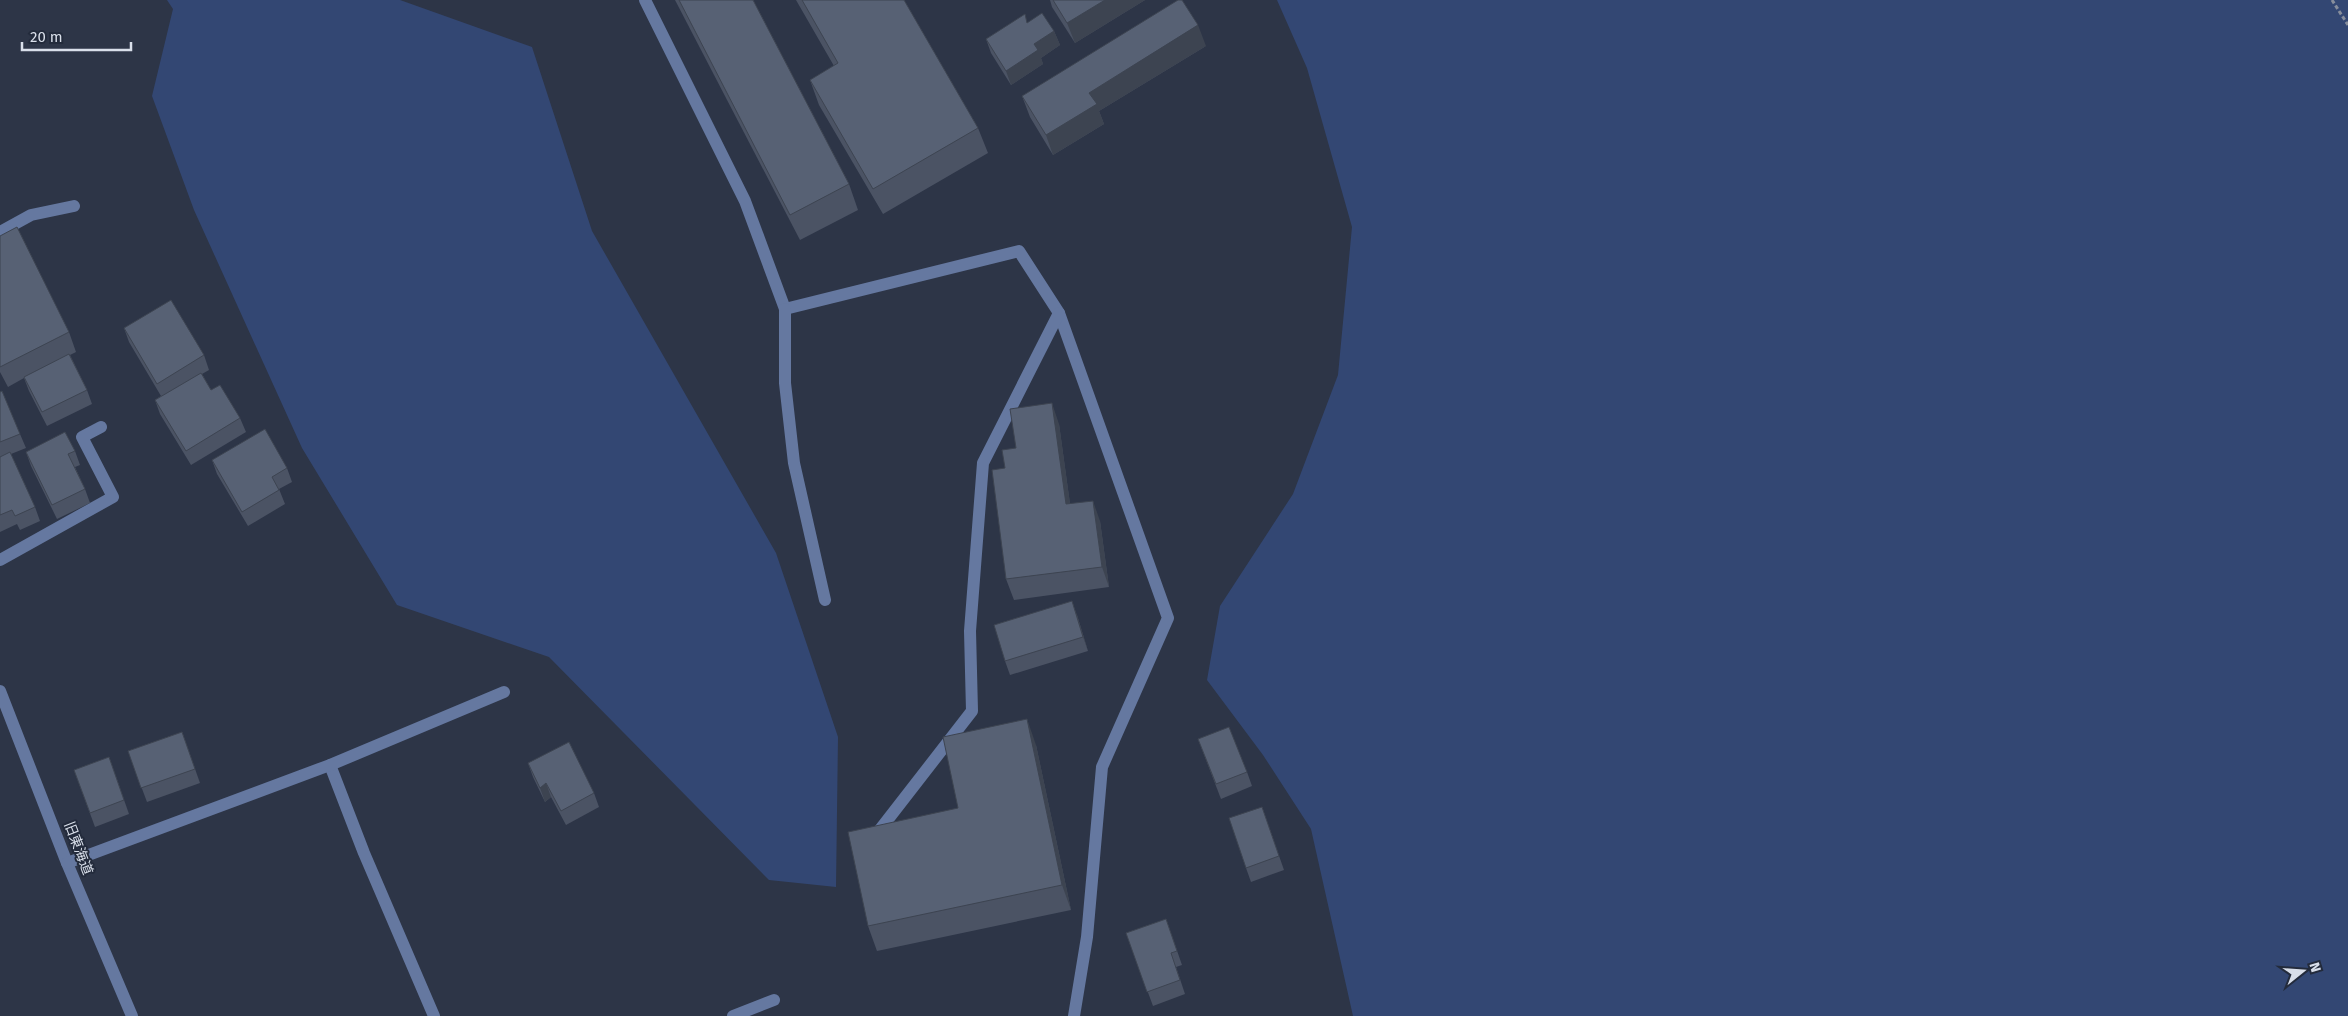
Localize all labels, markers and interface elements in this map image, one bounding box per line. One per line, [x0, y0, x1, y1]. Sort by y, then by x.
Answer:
scale bar [22, 20, 131, 52]
text: 20 m [30, 28, 63, 46]
street label: 旧東海道 [61, 819, 97, 877]
north arrow [2278, 946, 2328, 996]
text: N [2305, 960, 2324, 974]

